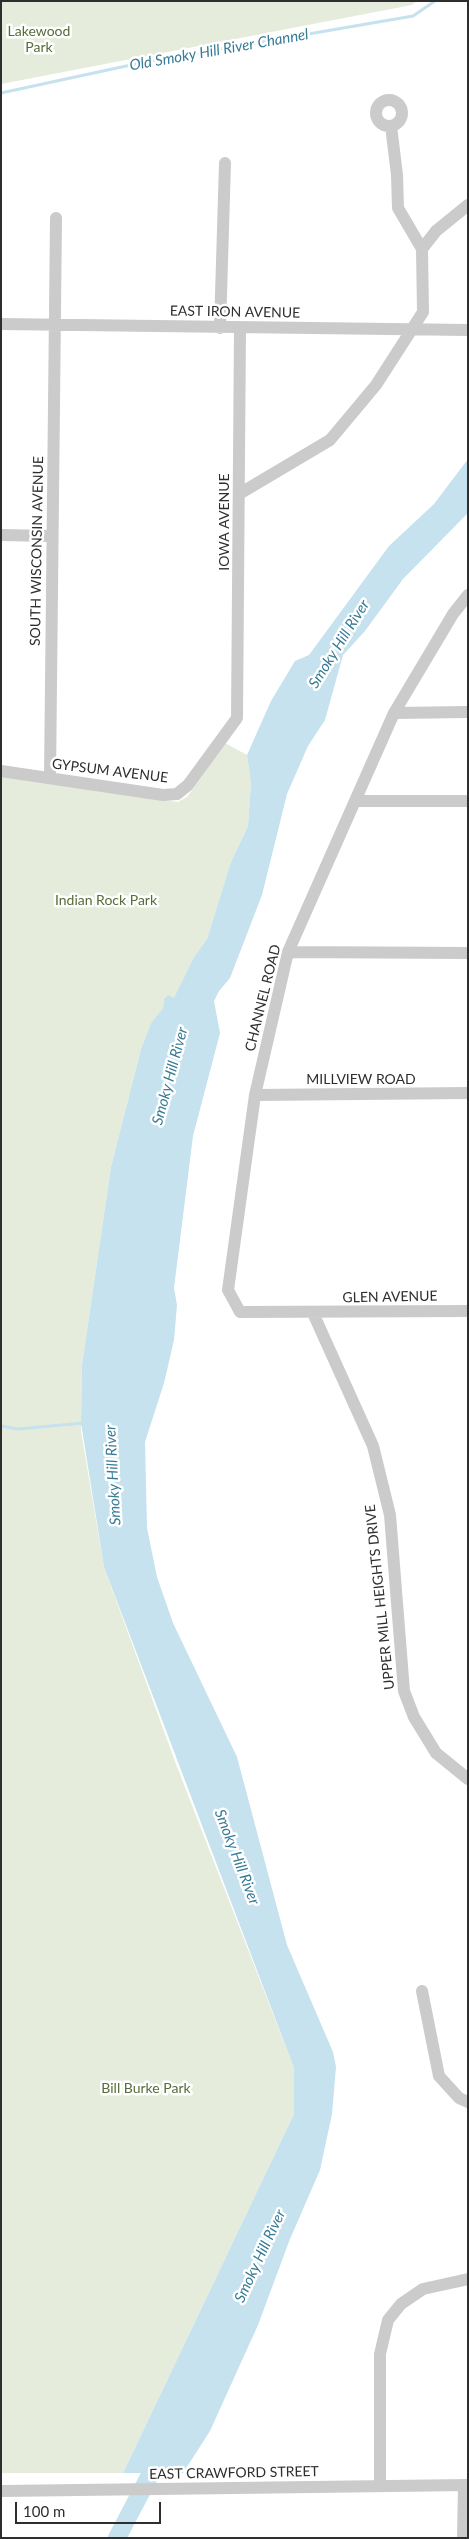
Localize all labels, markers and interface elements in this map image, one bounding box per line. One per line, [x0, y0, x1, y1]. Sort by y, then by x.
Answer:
park label: Lakewood Park [8, 23, 70, 56]
water label: Old Smoky Hill River Channel [128, 25, 310, 75]
street label: EAST IRON AVENUE [170, 302, 300, 322]
street label: SOUTH WISCONSIN AVENUE [27, 456, 47, 646]
street label: IOWA AVENUE [216, 473, 232, 571]
water label: Smoky Hill River [305, 597, 373, 691]
street label: GYPSUM AVENUE [51, 756, 169, 786]
park label: Indian Rock Park [55, 892, 157, 908]
street label: CHANNEL ROAD [242, 943, 284, 1053]
water label: Smoky Hill River [148, 1025, 192, 1127]
street label: MILLVIEW ROAD [306, 1071, 416, 1087]
street label: GLEN AVENUE [342, 1288, 438, 1306]
water label: Smoky Hill River [101, 1424, 125, 1526]
street label: UPPER MILL HEIGHTS DRIVE [362, 1503, 398, 1691]
water label: Smoky Hill River [211, 1807, 263, 1907]
park label: Bill Burke Park [101, 2080, 191, 2096]
water label: Smoky Hill River [231, 2207, 289, 2305]
street label: EAST CRAWFORD STREET [149, 2463, 319, 2483]
scale bar [18, 2492, 164, 2524]
text: 100 m [23, 2502, 65, 2520]

